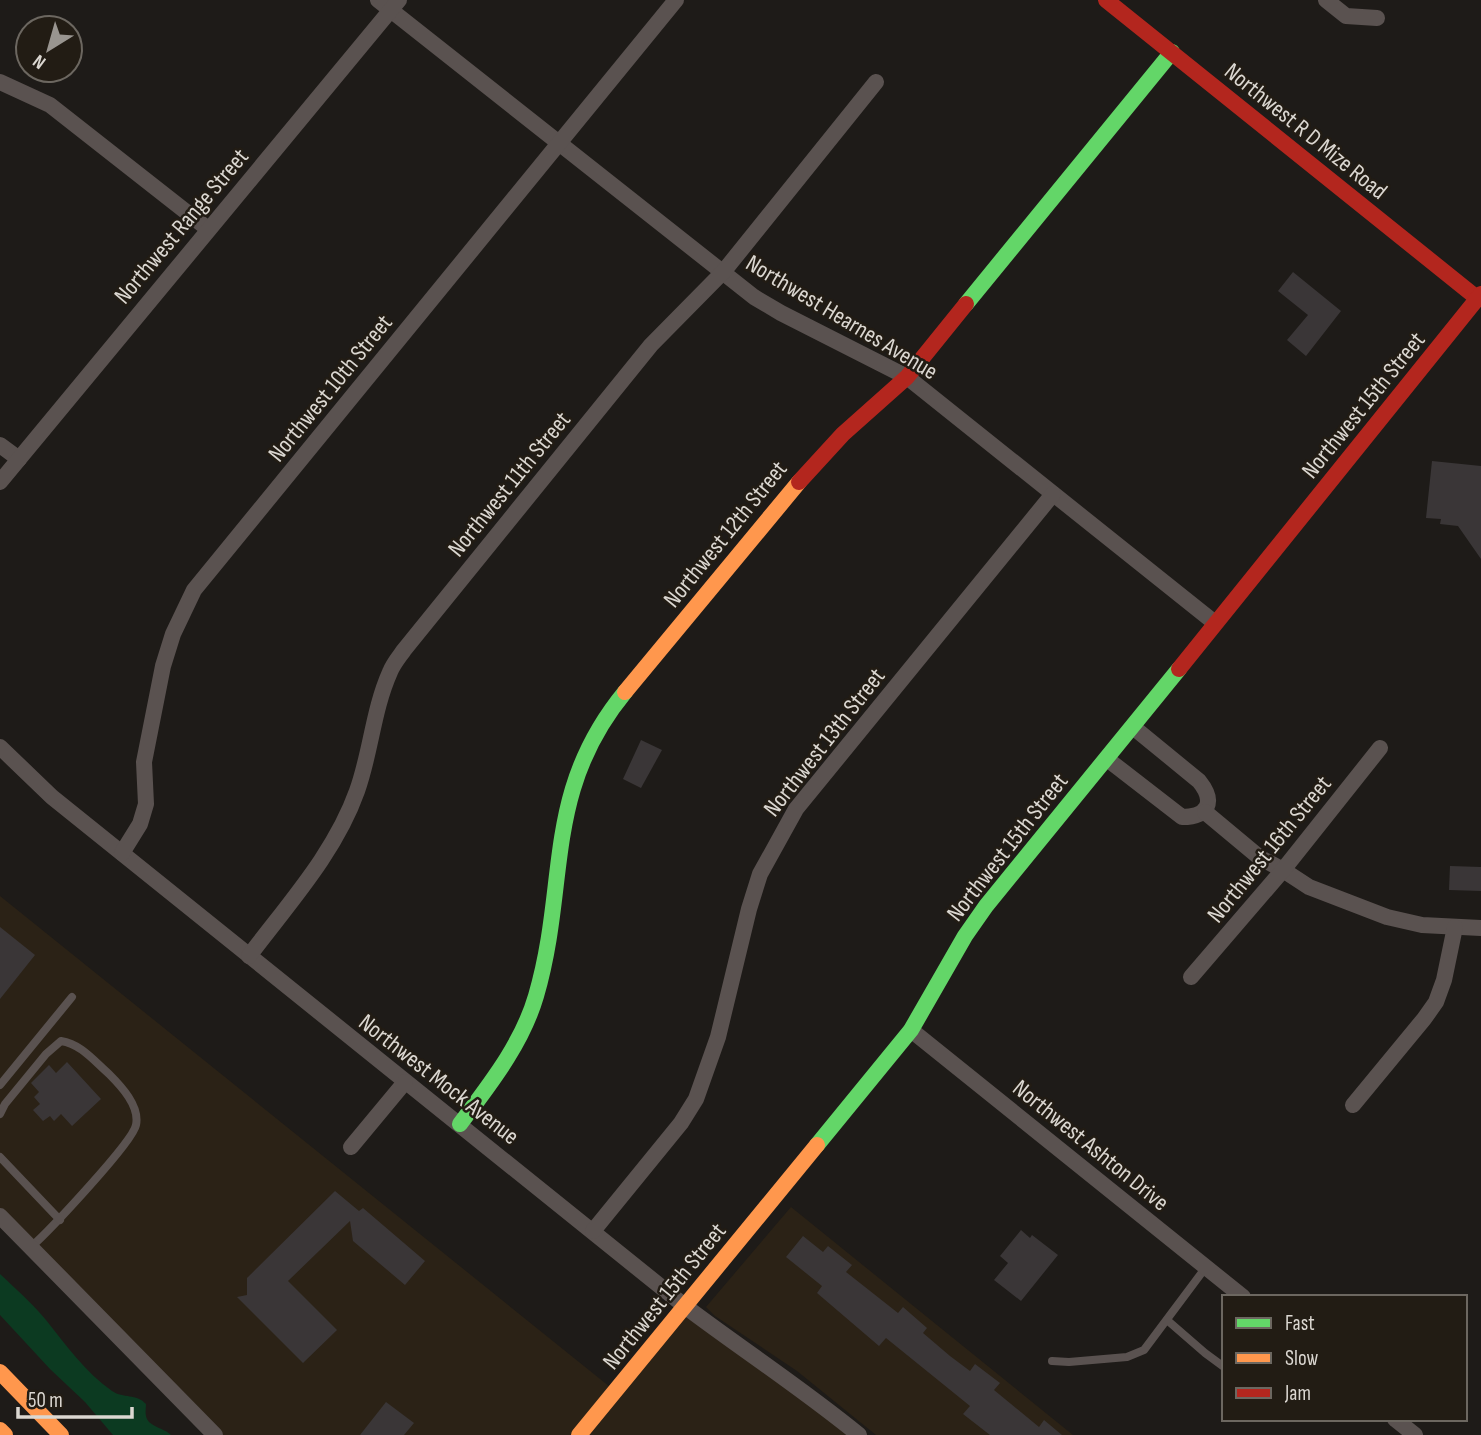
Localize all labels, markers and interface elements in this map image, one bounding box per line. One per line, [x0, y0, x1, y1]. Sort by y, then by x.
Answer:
north arrow [14, 14, 84, 84]
text: N [29, 49, 51, 74]
street label: Northwest R D Mize Road [1219, 57, 1393, 206]
street label: Northwest Range Street [108, 143, 255, 310]
street label: Northwest Hearnes Avenue [741, 249, 943, 386]
street label: Northwest 10th Street [262, 309, 399, 468]
street label: Northwest 15th Street [1296, 326, 1431, 484]
street label: Northwest 11th Street [442, 406, 577, 563]
street label: Northwest 12th Street [657, 455, 793, 614]
street label: Northwest 13th Street [757, 662, 891, 822]
street label: Northwest 15th Street [941, 768, 1074, 927]
street label: Northwest 16th Street [1201, 770, 1338, 929]
street label: Northwest Mock Avenue [353, 1008, 525, 1151]
street label: Northwest Ashton Drive [1007, 1074, 1175, 1217]
street label: Northwest 15th Street [597, 1217, 732, 1375]
legend [1222, 1295, 1467, 1421]
text: Fast [1285, 1311, 1315, 1336]
text: Slow [1285, 1346, 1319, 1371]
scale bar [18, 1376, 131, 1420]
text: Jam [1284, 1381, 1311, 1406]
text: 50 m [28, 1388, 63, 1413]

